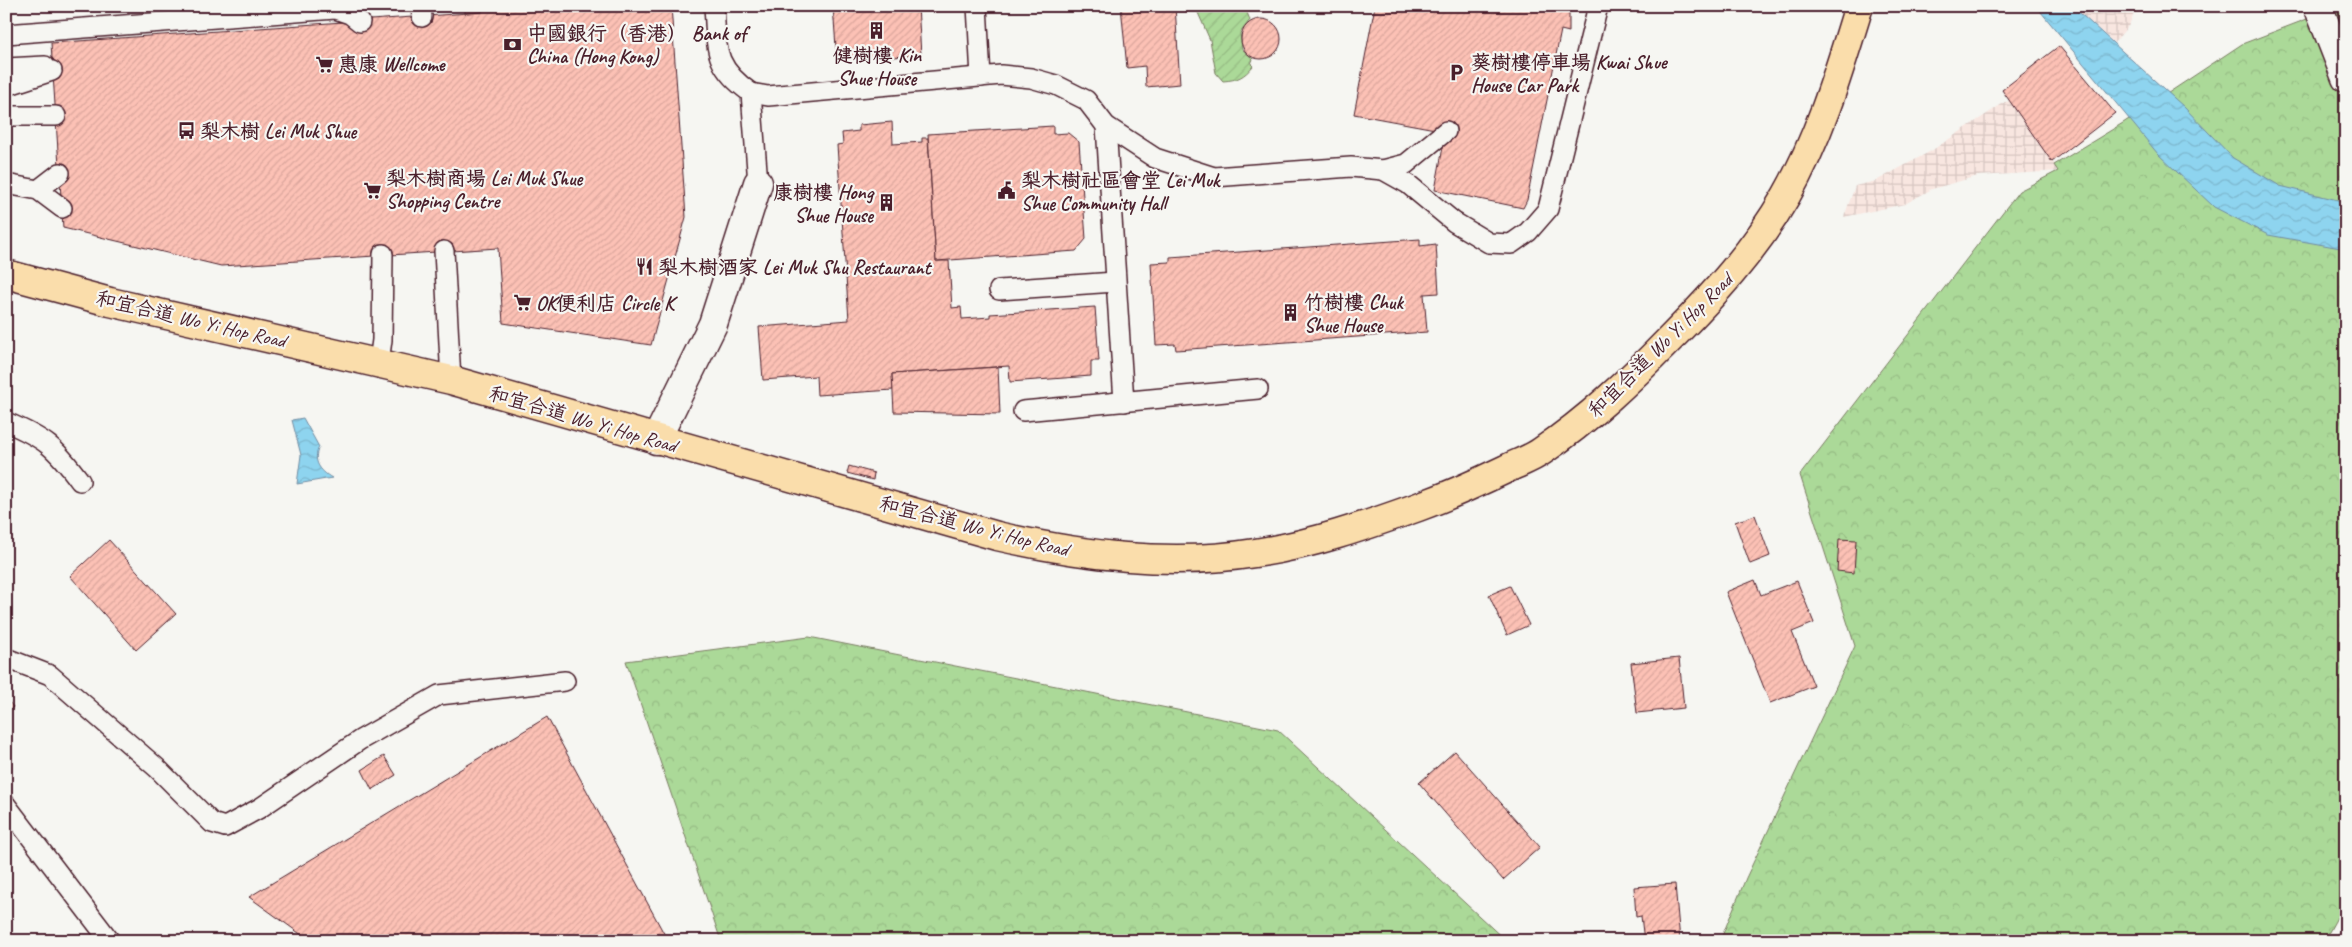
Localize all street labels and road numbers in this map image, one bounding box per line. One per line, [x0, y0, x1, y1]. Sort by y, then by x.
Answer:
street label: 和宜合道 Wo Yi Hop Road [1583, 266, 1740, 423]
street label: 和宜合道 Wo Yi Hop Road [94, 285, 291, 354]
street label: 和宜合道 Wo Yi Hop Road [486, 381, 683, 459]
street label: 和宜合道 Wo Yi Hop Road [877, 491, 1074, 563]

